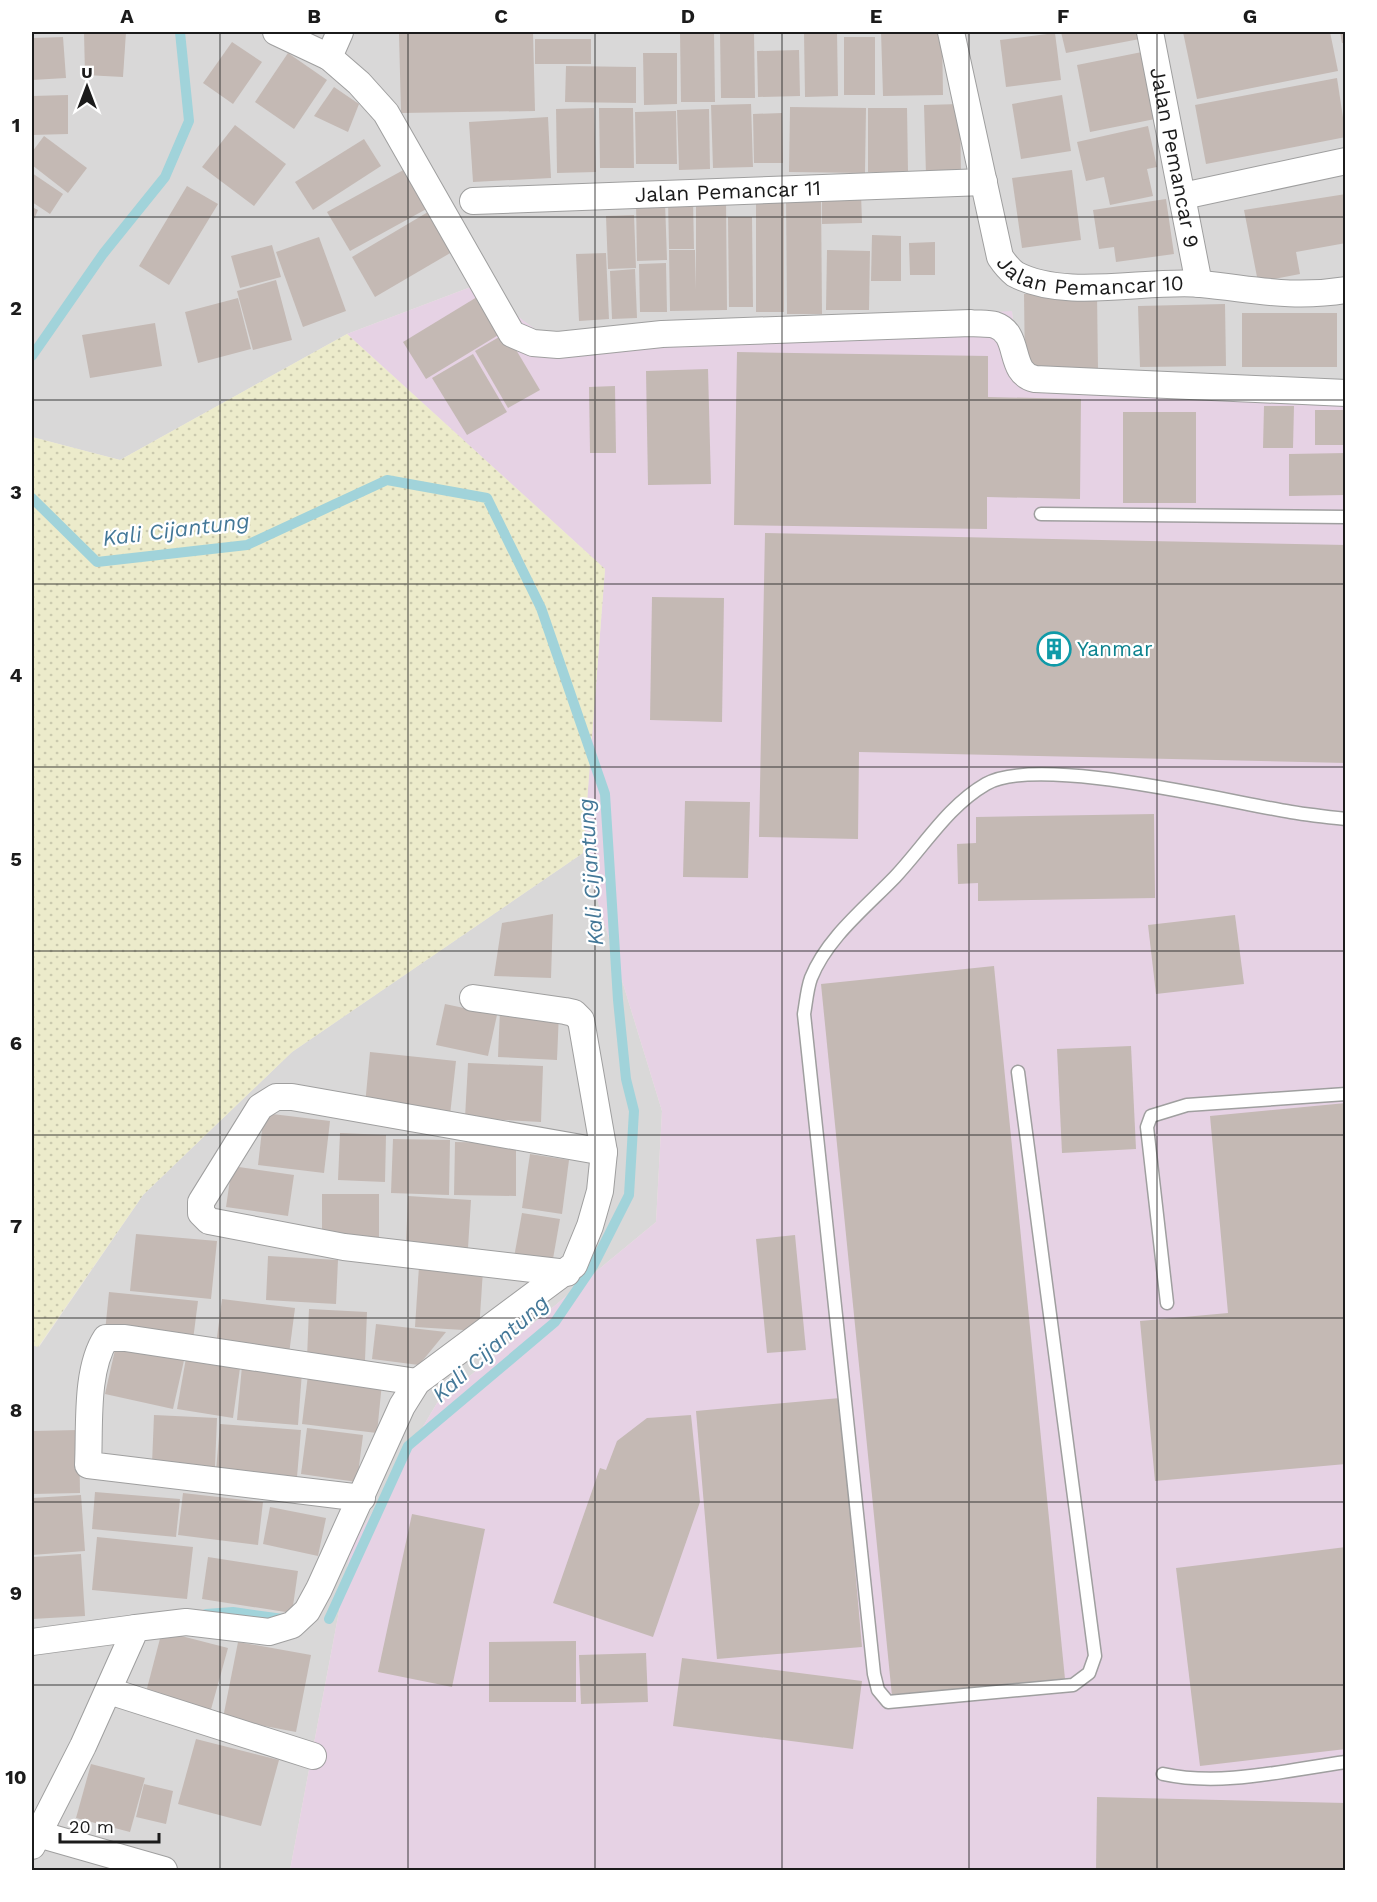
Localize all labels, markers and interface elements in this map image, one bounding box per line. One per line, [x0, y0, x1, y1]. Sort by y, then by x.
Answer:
text: A [120, 4, 134, 28]
text: B [307, 4, 321, 28]
text: C [494, 4, 508, 28]
text: D [681, 4, 695, 28]
text: E [870, 4, 882, 28]
text: F [1057, 4, 1069, 28]
text: G [1243, 4, 1257, 28]
north arrow [57, 57, 117, 117]
text: U [81, 63, 93, 82]
street label: Jalan Pemancar 9 [1145, 65, 1205, 250]
text: 1 [12, 113, 20, 137]
street label: Jalan Pemancar 11 [634, 175, 821, 207]
street label: Jalan Pemancar 10 [992, 251, 1184, 300]
text: 2 [10, 296, 22, 320]
text: 3 [10, 480, 22, 504]
water label: Kali Cijantung [101, 508, 251, 551]
building icon: Yanmar [1036, 631, 1072, 667]
place label: Yanmar [1077, 636, 1153, 661]
text: 4 [10, 663, 23, 687]
water label: Kali Cijantung [573, 797, 608, 947]
text: 5 [10, 847, 22, 871]
text: 6 [10, 1031, 22, 1055]
text: 7 [10, 1214, 22, 1238]
water label: Kali Cijantung [427, 1290, 554, 1407]
text: 8 [10, 1398, 22, 1422]
text: 9 [10, 1581, 22, 1605]
text: 10 [5, 1765, 27, 1789]
scale bar [60, 1806, 159, 1844]
text: 20 m [69, 1816, 114, 1837]

